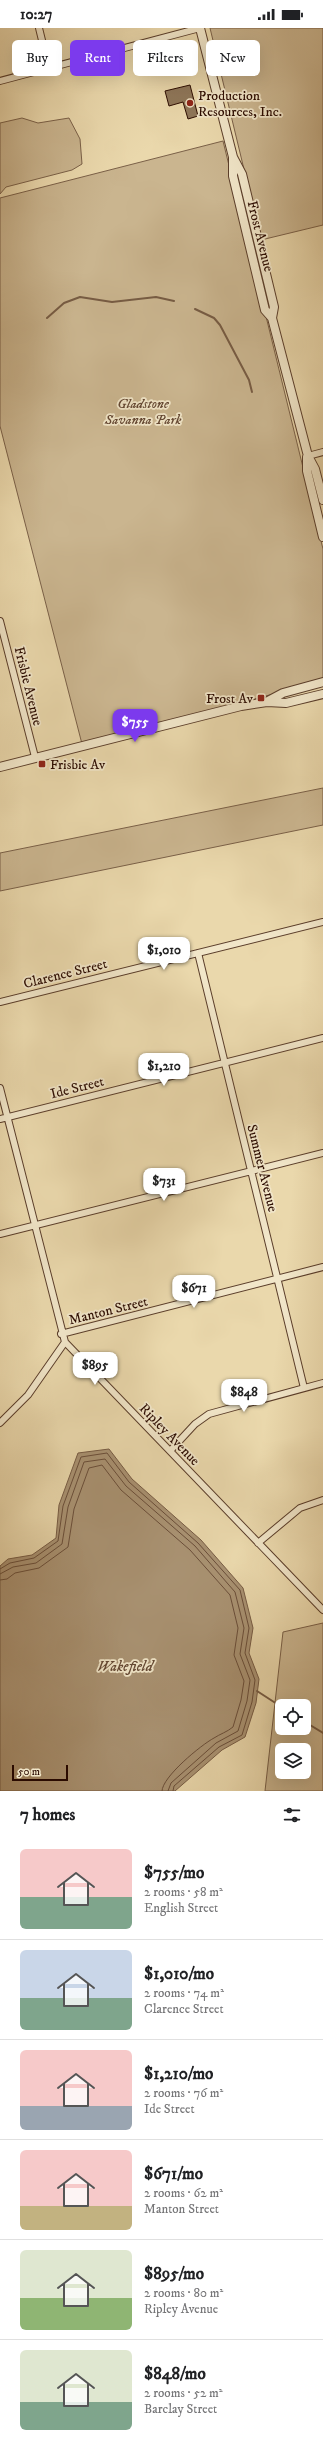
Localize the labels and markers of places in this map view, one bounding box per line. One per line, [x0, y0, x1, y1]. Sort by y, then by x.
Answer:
place label: Production Resources, Inc. [198, 87, 282, 121]
marker: Production Resources, Inc. [185, 98, 195, 108]
place label: Frost Av [206, 690, 254, 708]
marker: Frost Av [256, 693, 266, 703]
pin: $755 [111, 709, 159, 743]
place label: Frisbie Av [50, 756, 106, 774]
marker: Frisbie Av [37, 759, 47, 769]
pin: $1,010 [131, 937, 197, 971]
pin: $1,210 [131, 1053, 197, 1087]
pin: $731 [140, 1168, 188, 1202]
pin: $671 [170, 1275, 218, 1309]
pin: $895 [71, 1352, 119, 1386]
pin: $848 [220, 1379, 268, 1413]

